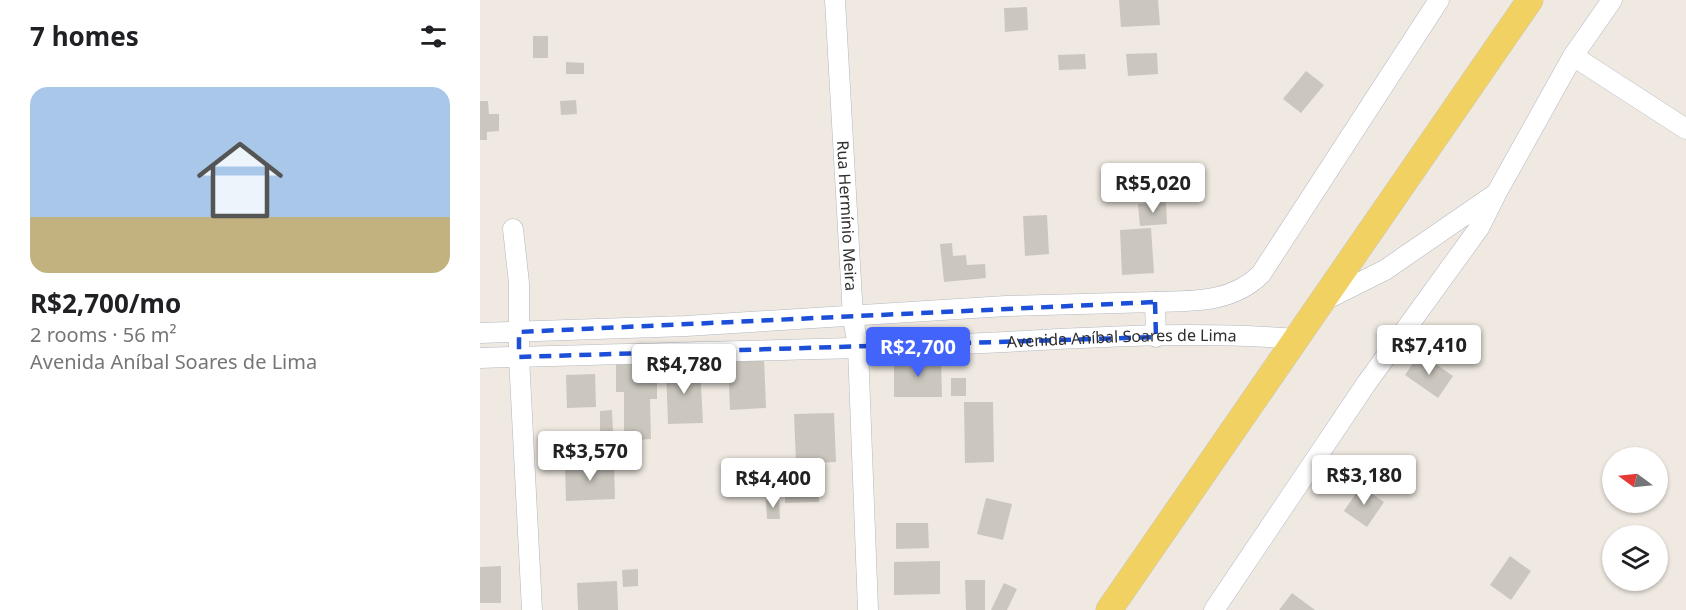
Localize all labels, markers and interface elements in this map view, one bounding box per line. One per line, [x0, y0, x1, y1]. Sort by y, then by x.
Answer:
text: 7 homes [30, 18, 139, 54]
icon: filters [417, 20, 450, 53]
icon: home [186, 126, 294, 234]
street label: Rua Hermínio Meira [832, 140, 862, 291]
pin: R$5,020 [1098, 163, 1208, 214]
text: R$5,020 [1115, 169, 1191, 196]
text: R$2,700/mo [30, 285, 181, 321]
text: 2 rooms · 56 m² [30, 321, 177, 348]
street label: Avenida Aníbal Soares de Lima [1006, 324, 1237, 353]
pin: R$7,410 [1374, 325, 1484, 376]
pin: R$2,700 [863, 327, 973, 378]
text: R$7,410 [1391, 331, 1467, 358]
text: R$2,700 [880, 333, 956, 360]
pin: R$4,780 [629, 344, 739, 395]
text: Avenida Aníbal Soares de Lima [30, 348, 317, 375]
text: R$4,780 [646, 350, 722, 377]
pin: R$3,570 [535, 431, 645, 482]
text: R$3,570 [552, 437, 628, 464]
north arrow [1602, 447, 1668, 513]
map controls [1602, 447, 1668, 591]
pin: R$3,180 [1309, 455, 1419, 506]
pin: R$4,400 [718, 458, 828, 509]
text: R$3,180 [1326, 461, 1402, 488]
text: R$4,400 [735, 464, 811, 491]
button: layers [1602, 525, 1668, 591]

